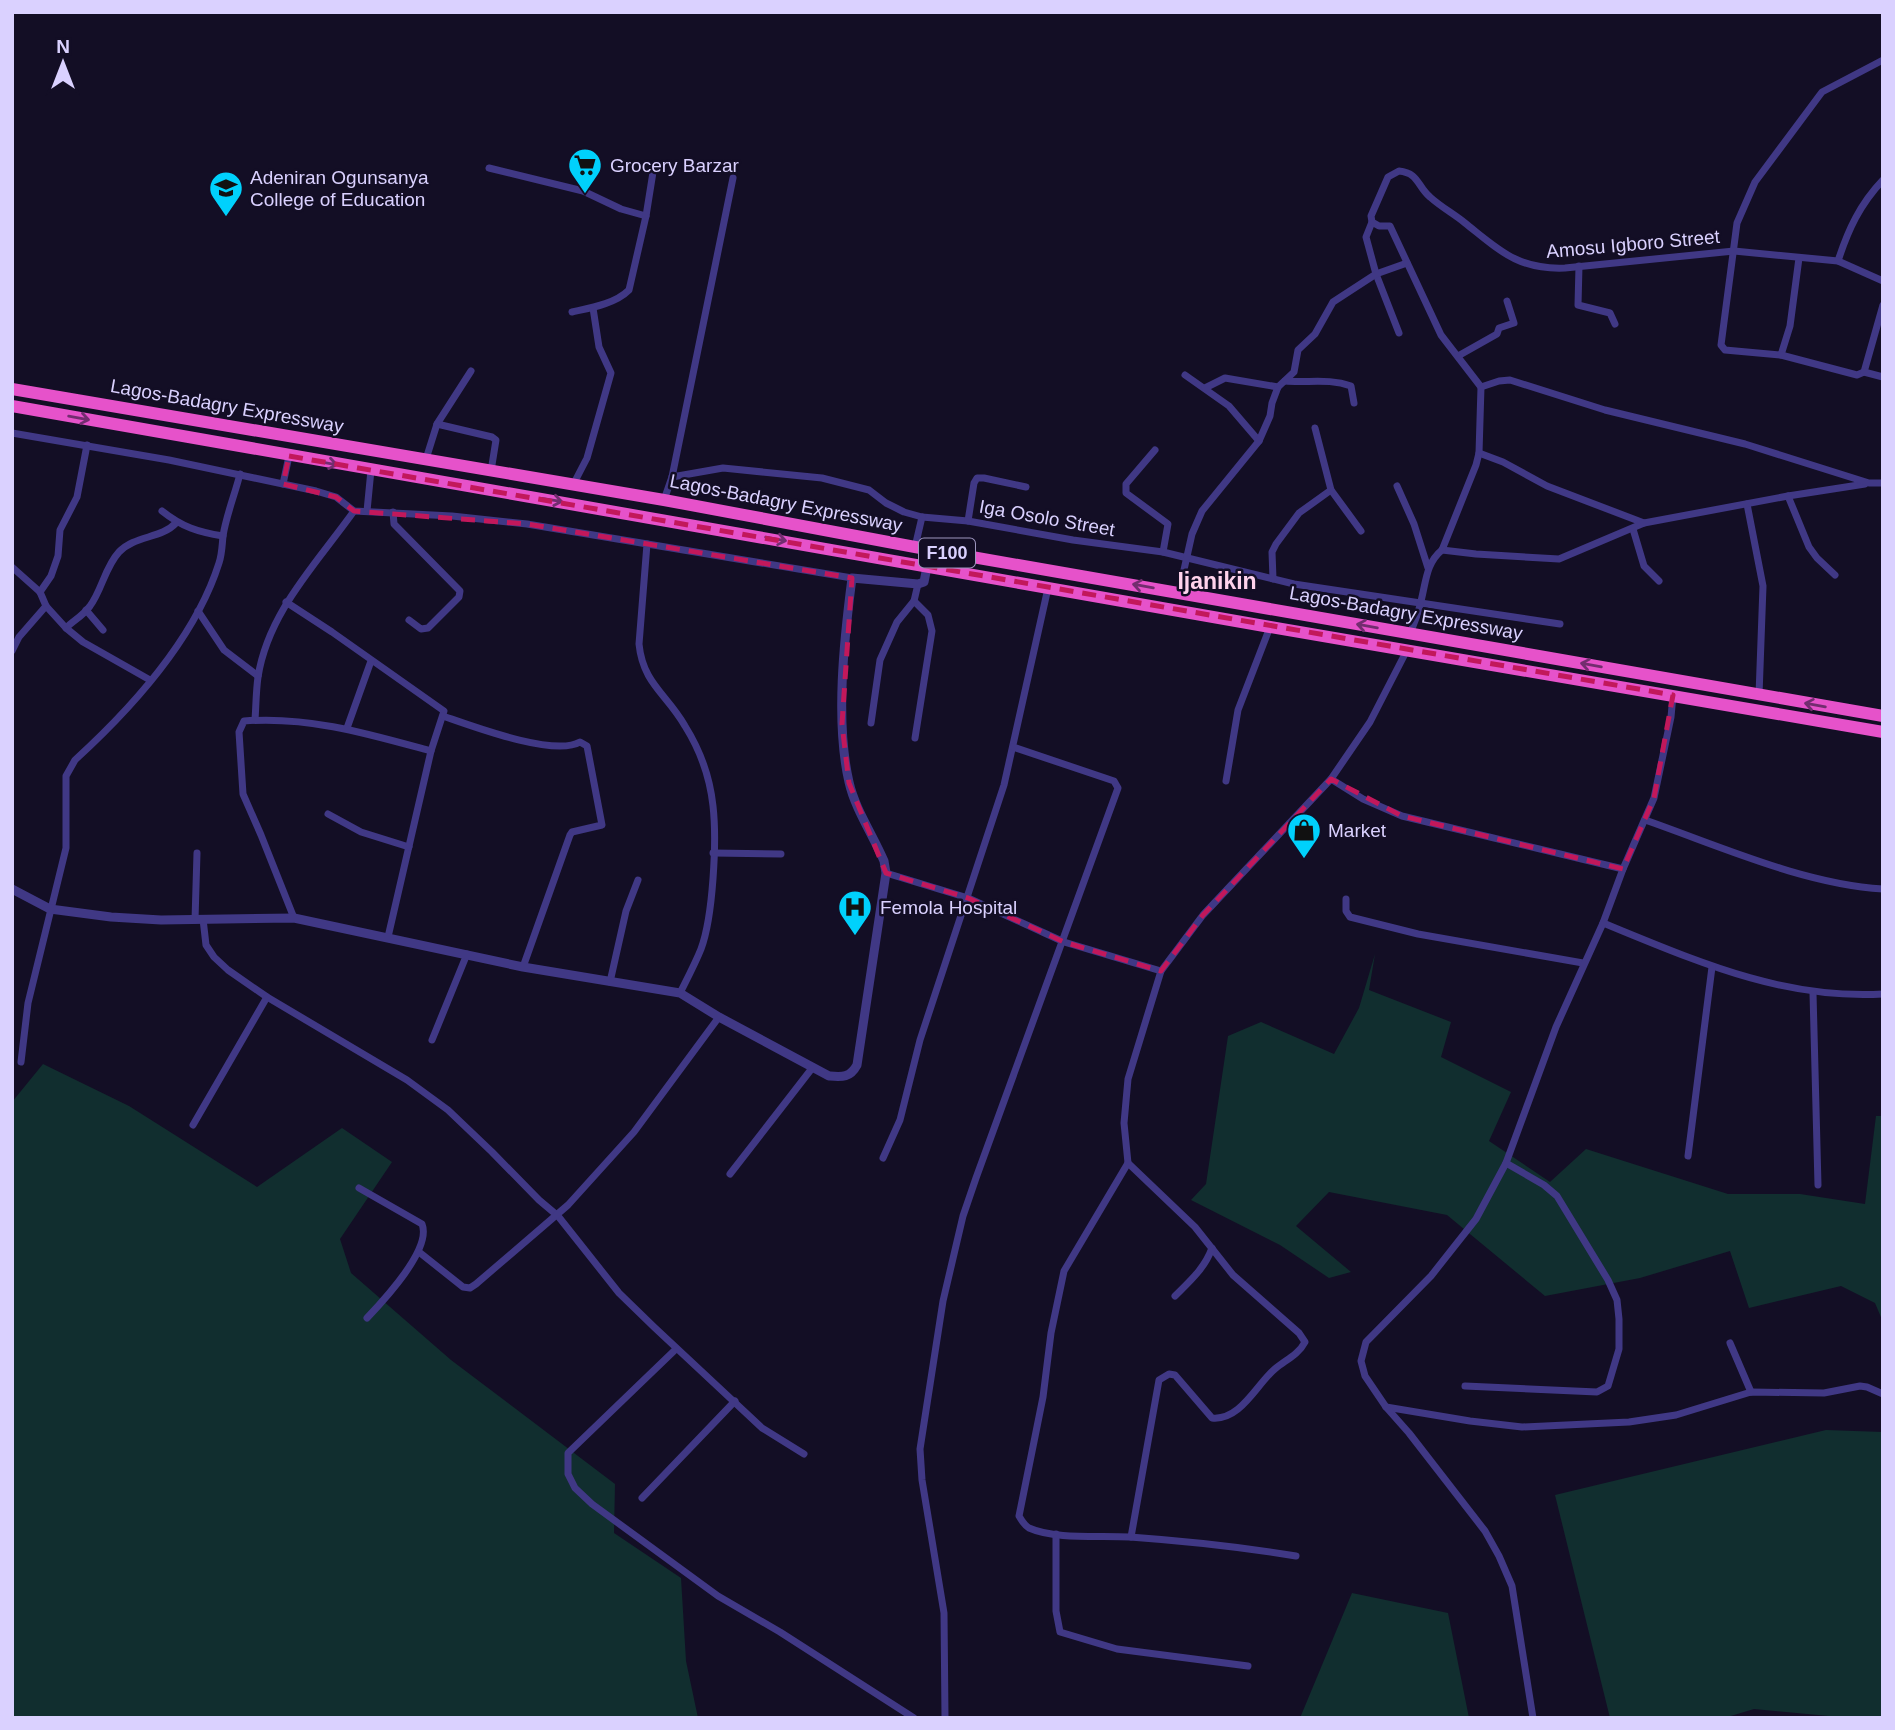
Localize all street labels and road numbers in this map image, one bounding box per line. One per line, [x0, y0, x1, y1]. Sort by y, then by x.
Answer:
street label: Amosu Igboro Street [1545, 226, 1721, 262]
street label: Lagos-Badagry Expressway [109, 375, 346, 437]
street label: Lagos-Badagry Expressway [668, 470, 905, 536]
street label: Iga Osolo Street [978, 496, 1117, 540]
road number: F100 [919, 538, 975, 568]
street label: Lagos-Badagry Expressway [1288, 582, 1525, 644]

